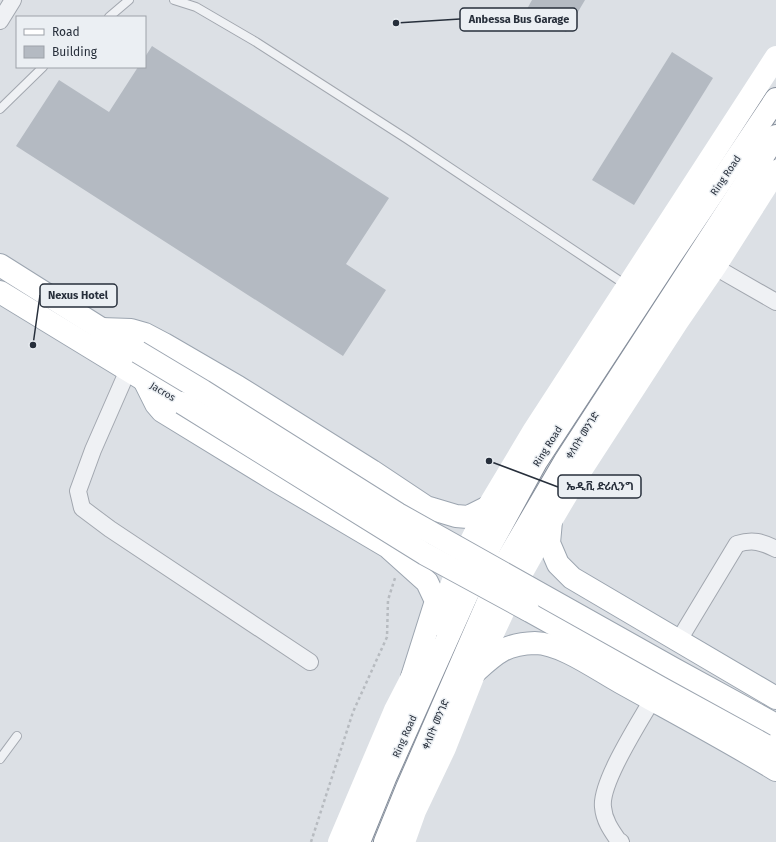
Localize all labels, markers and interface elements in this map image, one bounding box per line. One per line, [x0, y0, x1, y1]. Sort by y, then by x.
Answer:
callout: Anbessa Bus Garage [460, 8, 577, 31]
text: Anbessa Bus Garage [468, 13, 569, 26]
legend [16, 16, 146, 68]
text: Road [52, 25, 80, 39]
text: Building [52, 45, 98, 59]
street label: Ring Road [708, 153, 744, 198]
callout: Nexus Hotel [40, 284, 117, 307]
text: Nexus Hotel [48, 289, 109, 302]
street label: Jacros [148, 380, 178, 404]
street label: ቀለበት መንገድ [564, 410, 602, 461]
street label: Ring Road [531, 424, 565, 469]
callout: ኤዲቪ ድሪሊንግ [558, 475, 641, 498]
text: ኤዲቪ ድሪሊንግ [566, 480, 634, 493]
street label: ቀለበት መንገድ [420, 697, 452, 751]
street label: Ring Road [390, 713, 420, 760]

